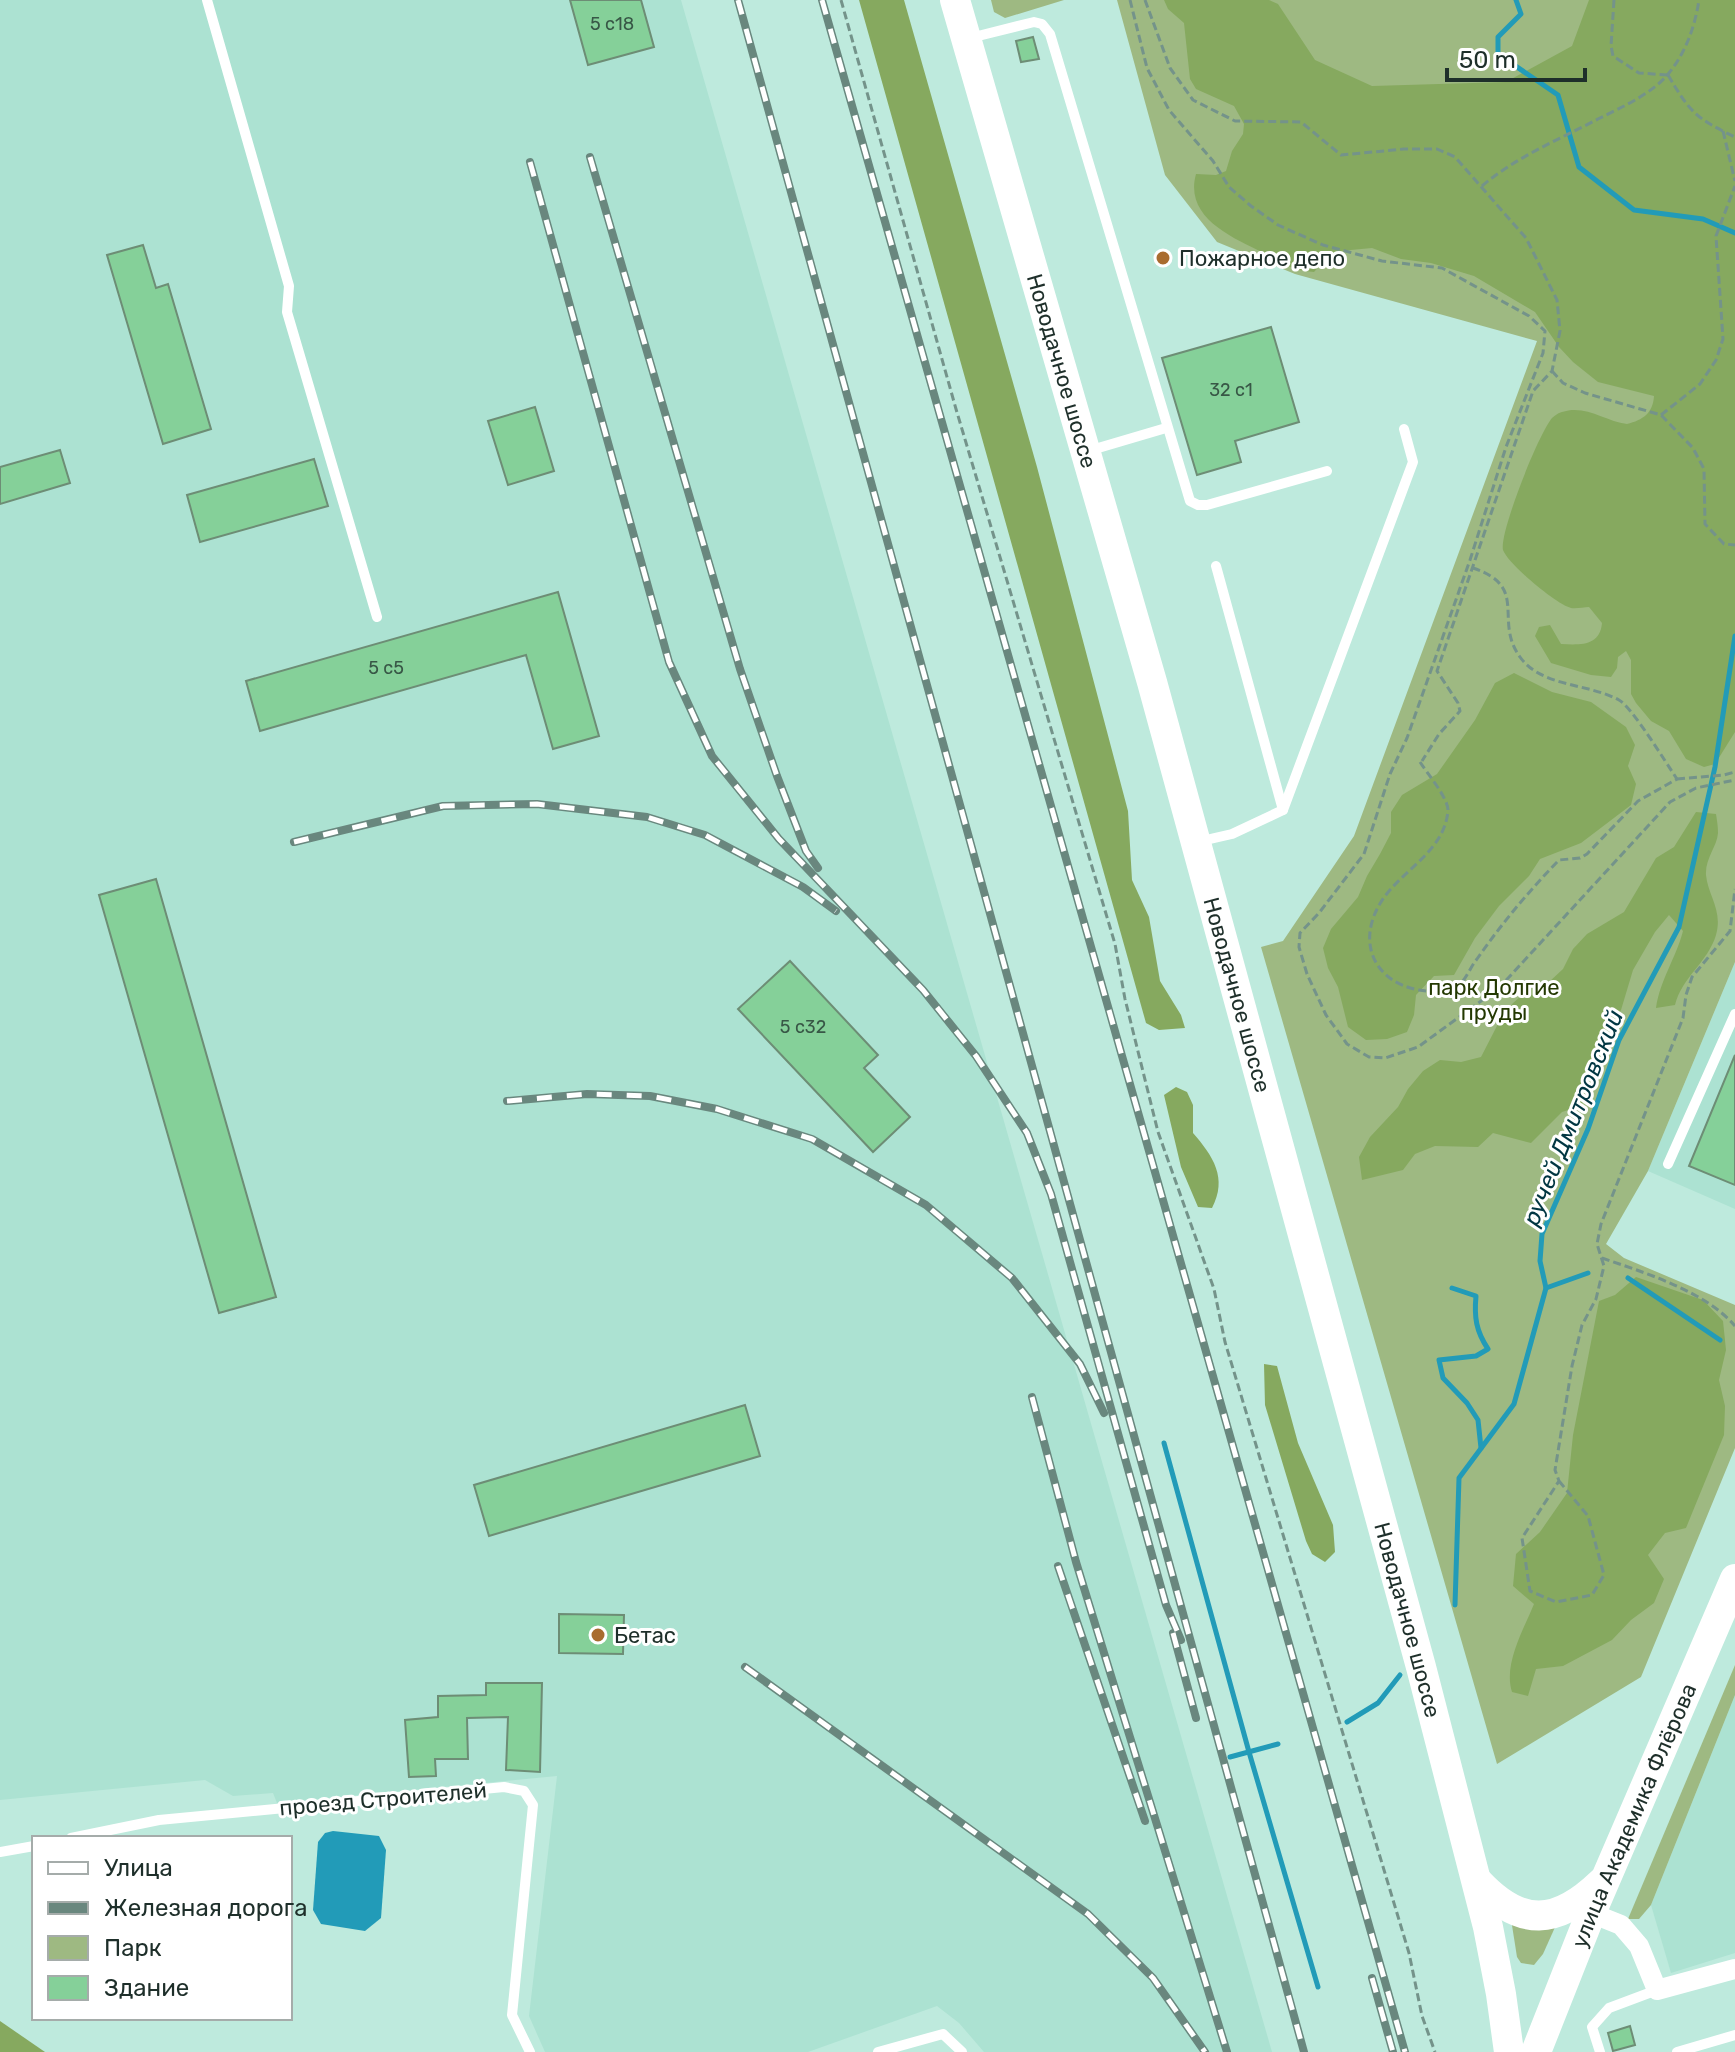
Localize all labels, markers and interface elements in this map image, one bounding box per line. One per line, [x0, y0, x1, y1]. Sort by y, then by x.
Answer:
house number: 5 с18 [590, 13, 634, 35]
scale bar [1447, 32, 1585, 82]
text: 50 m [1459, 46, 1516, 74]
place label: Пожарное депо [1179, 245, 1345, 272]
marker: Пожарное депо [1154, 249, 1172, 267]
street label: Новодачное шоссе [1021, 270, 1103, 471]
house number: 32 с1 [1209, 379, 1253, 401]
house number: 5 с5 [368, 657, 404, 679]
street label: Новодачное шоссе [1198, 894, 1277, 1095]
park label: парк Долгие пруды [1428, 974, 1560, 1026]
water label: ручей Дмитровский [1517, 1006, 1629, 1230]
house number: 5 с32 [780, 1016, 826, 1038]
street label: Новодачное шоссе [1369, 1519, 1447, 1720]
place label: Бетас [614, 1622, 676, 1649]
marker: Бетас [589, 1626, 607, 1644]
street label: улица Академика Флёрова [1565, 1679, 1702, 1951]
street label: проезд Строителей [278, 1776, 488, 1822]
legend [32, 1836, 292, 2020]
text: Улица [104, 1854, 173, 1882]
text: Железная дорога [104, 1894, 307, 1922]
text: Парк [104, 1934, 162, 1962]
text: Здание [104, 1974, 189, 2002]

